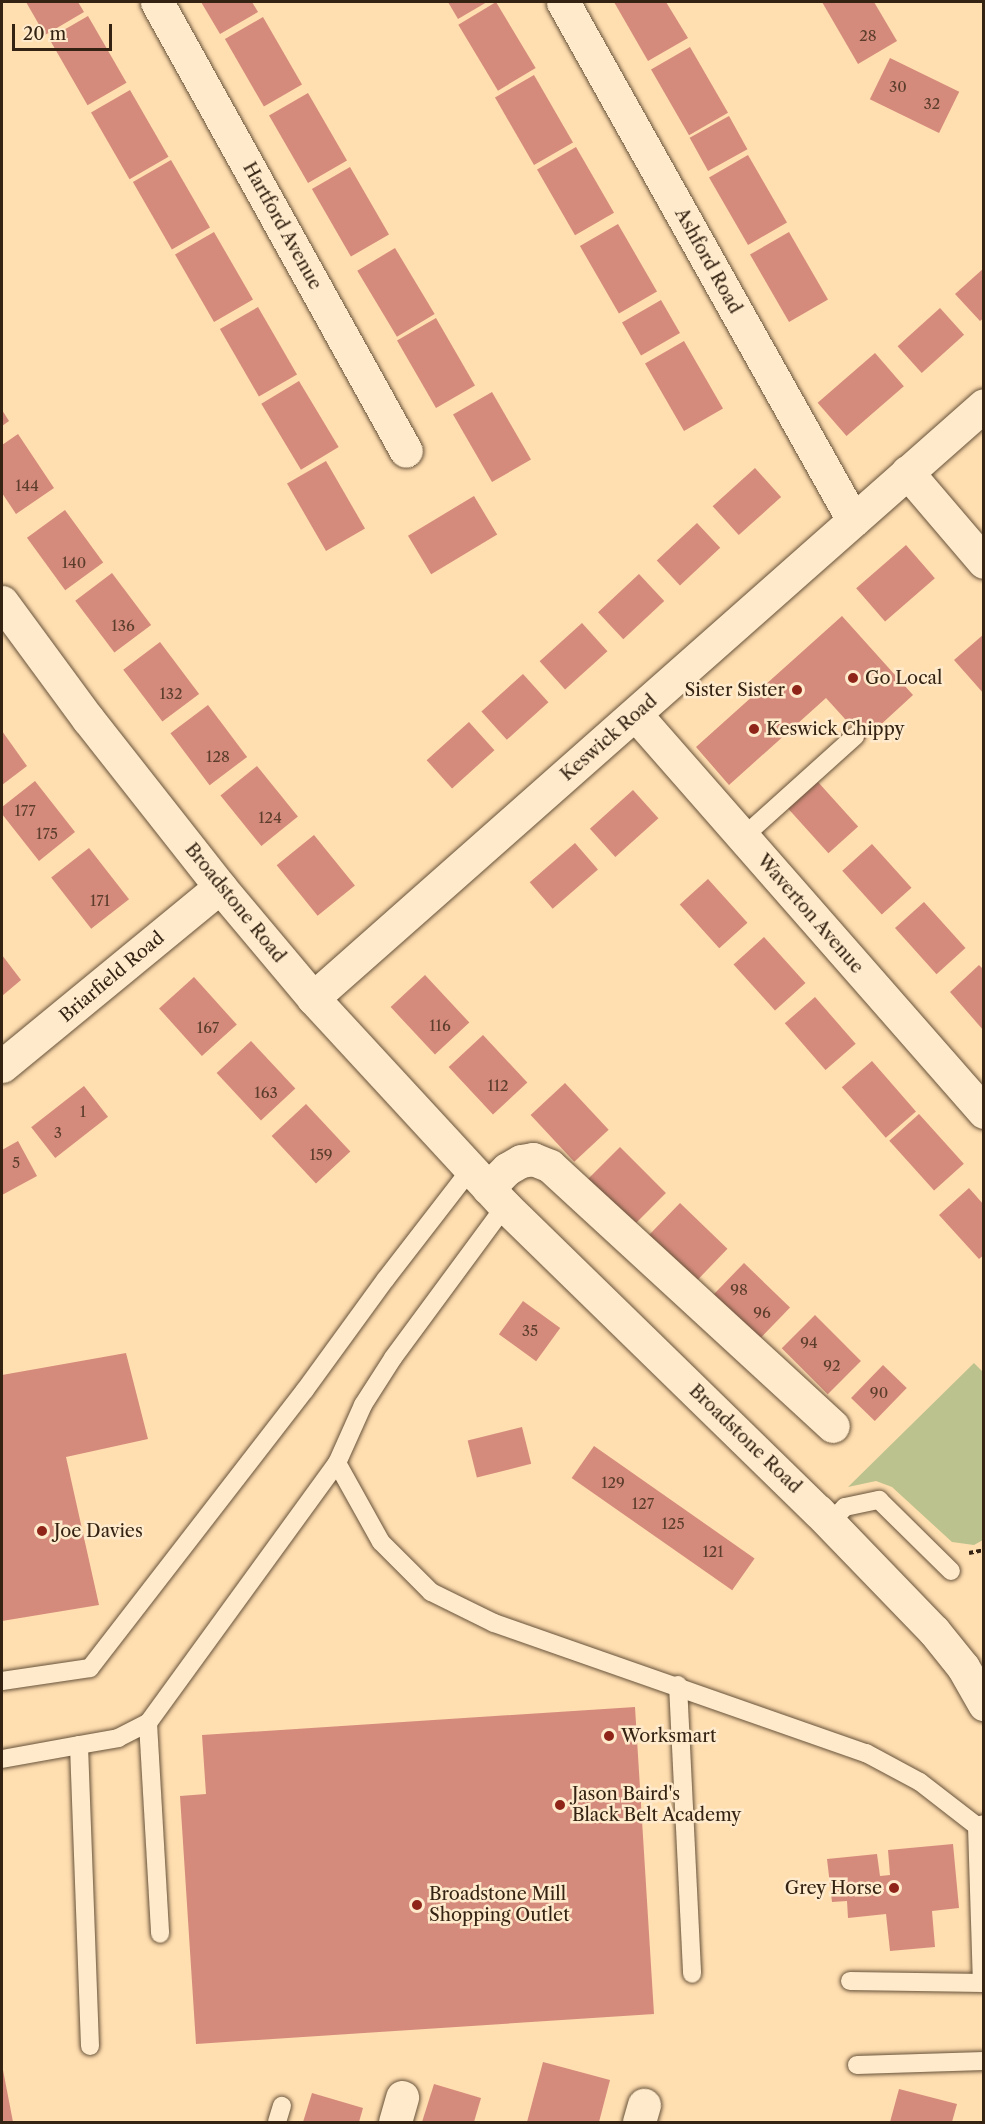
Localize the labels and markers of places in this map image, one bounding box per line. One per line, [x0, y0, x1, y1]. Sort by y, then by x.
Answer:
place label: Go Local [865, 667, 942, 689]
marker: Go Local [846, 671, 860, 685]
place label: Sister Sister [684, 679, 785, 701]
marker: Sister Sister [790, 683, 804, 697]
place label: Keswick Chippy [766, 718, 905, 740]
marker: Keswick Chippy [747, 722, 761, 736]
place label: Joe Davies [54, 1520, 143, 1542]
marker: Joe Davies [35, 1524, 49, 1538]
place label: Worksmart [621, 1725, 716, 1747]
marker: Worksmart [602, 1729, 616, 1743]
place label: Jason Baird's Black Belt Academy [572, 1784, 742, 1826]
marker: Jason Baird's Black Belt Academy [553, 1798, 567, 1812]
place label: Grey Horse [784, 1877, 882, 1899]
marker: Grey Horse [887, 1881, 901, 1895]
place label: Broadstone Mill Shopping Outlet [429, 1884, 570, 1926]
marker: Broadstone Mill Shopping Outlet [410, 1898, 424, 1912]

